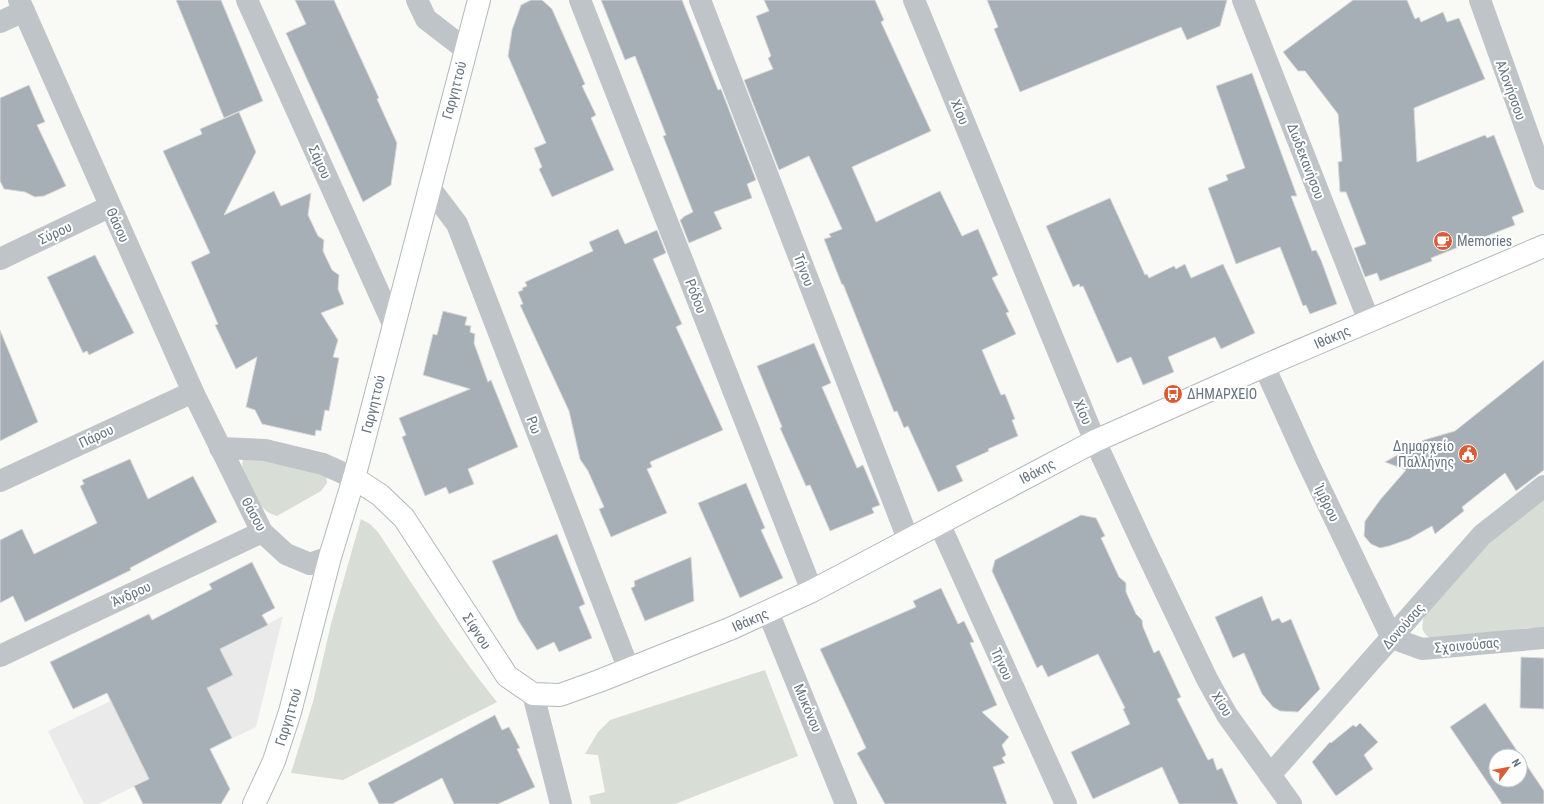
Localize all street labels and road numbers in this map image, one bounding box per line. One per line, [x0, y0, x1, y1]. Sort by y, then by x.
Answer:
street label: Αλονήσσου [1493, 58, 1529, 122]
street label: Γαργηττού [439, 59, 469, 121]
street label: Χίου [948, 97, 972, 127]
street label: Δωδεκανήσου [1284, 121, 1328, 201]
street label: Σάμου [306, 143, 334, 181]
street label: Θάσου [103, 205, 133, 245]
street label: Σύρου [36, 218, 74, 248]
street label: Τήνου [791, 252, 818, 289]
street label: Ρόδου [682, 277, 710, 316]
street label: Ιθάκης [1311, 322, 1353, 352]
street label: Γαργηττού [358, 373, 388, 435]
street label: Χίου [1071, 397, 1095, 427]
street label: Ρω [523, 414, 545, 436]
street label: Πάρου [76, 421, 116, 451]
street label: Ιθάκης [1017, 455, 1057, 487]
street label: Ίμβρου [1311, 481, 1343, 524]
street label: Θάσου [238, 494, 270, 534]
street label: Άνδρου [109, 578, 153, 610]
street label: Δονούσας [1379, 600, 1427, 652]
street label: Ιθάκης [729, 605, 771, 635]
street label: Σίφνου [459, 610, 495, 653]
street label: Σχοινούσας [1434, 634, 1500, 656]
street label: Τήνου [988, 646, 1016, 683]
street label: Μυκόνου [791, 682, 825, 735]
street label: Γαργηττού [272, 686, 304, 748]
street label: Χίου [1208, 689, 1236, 719]

